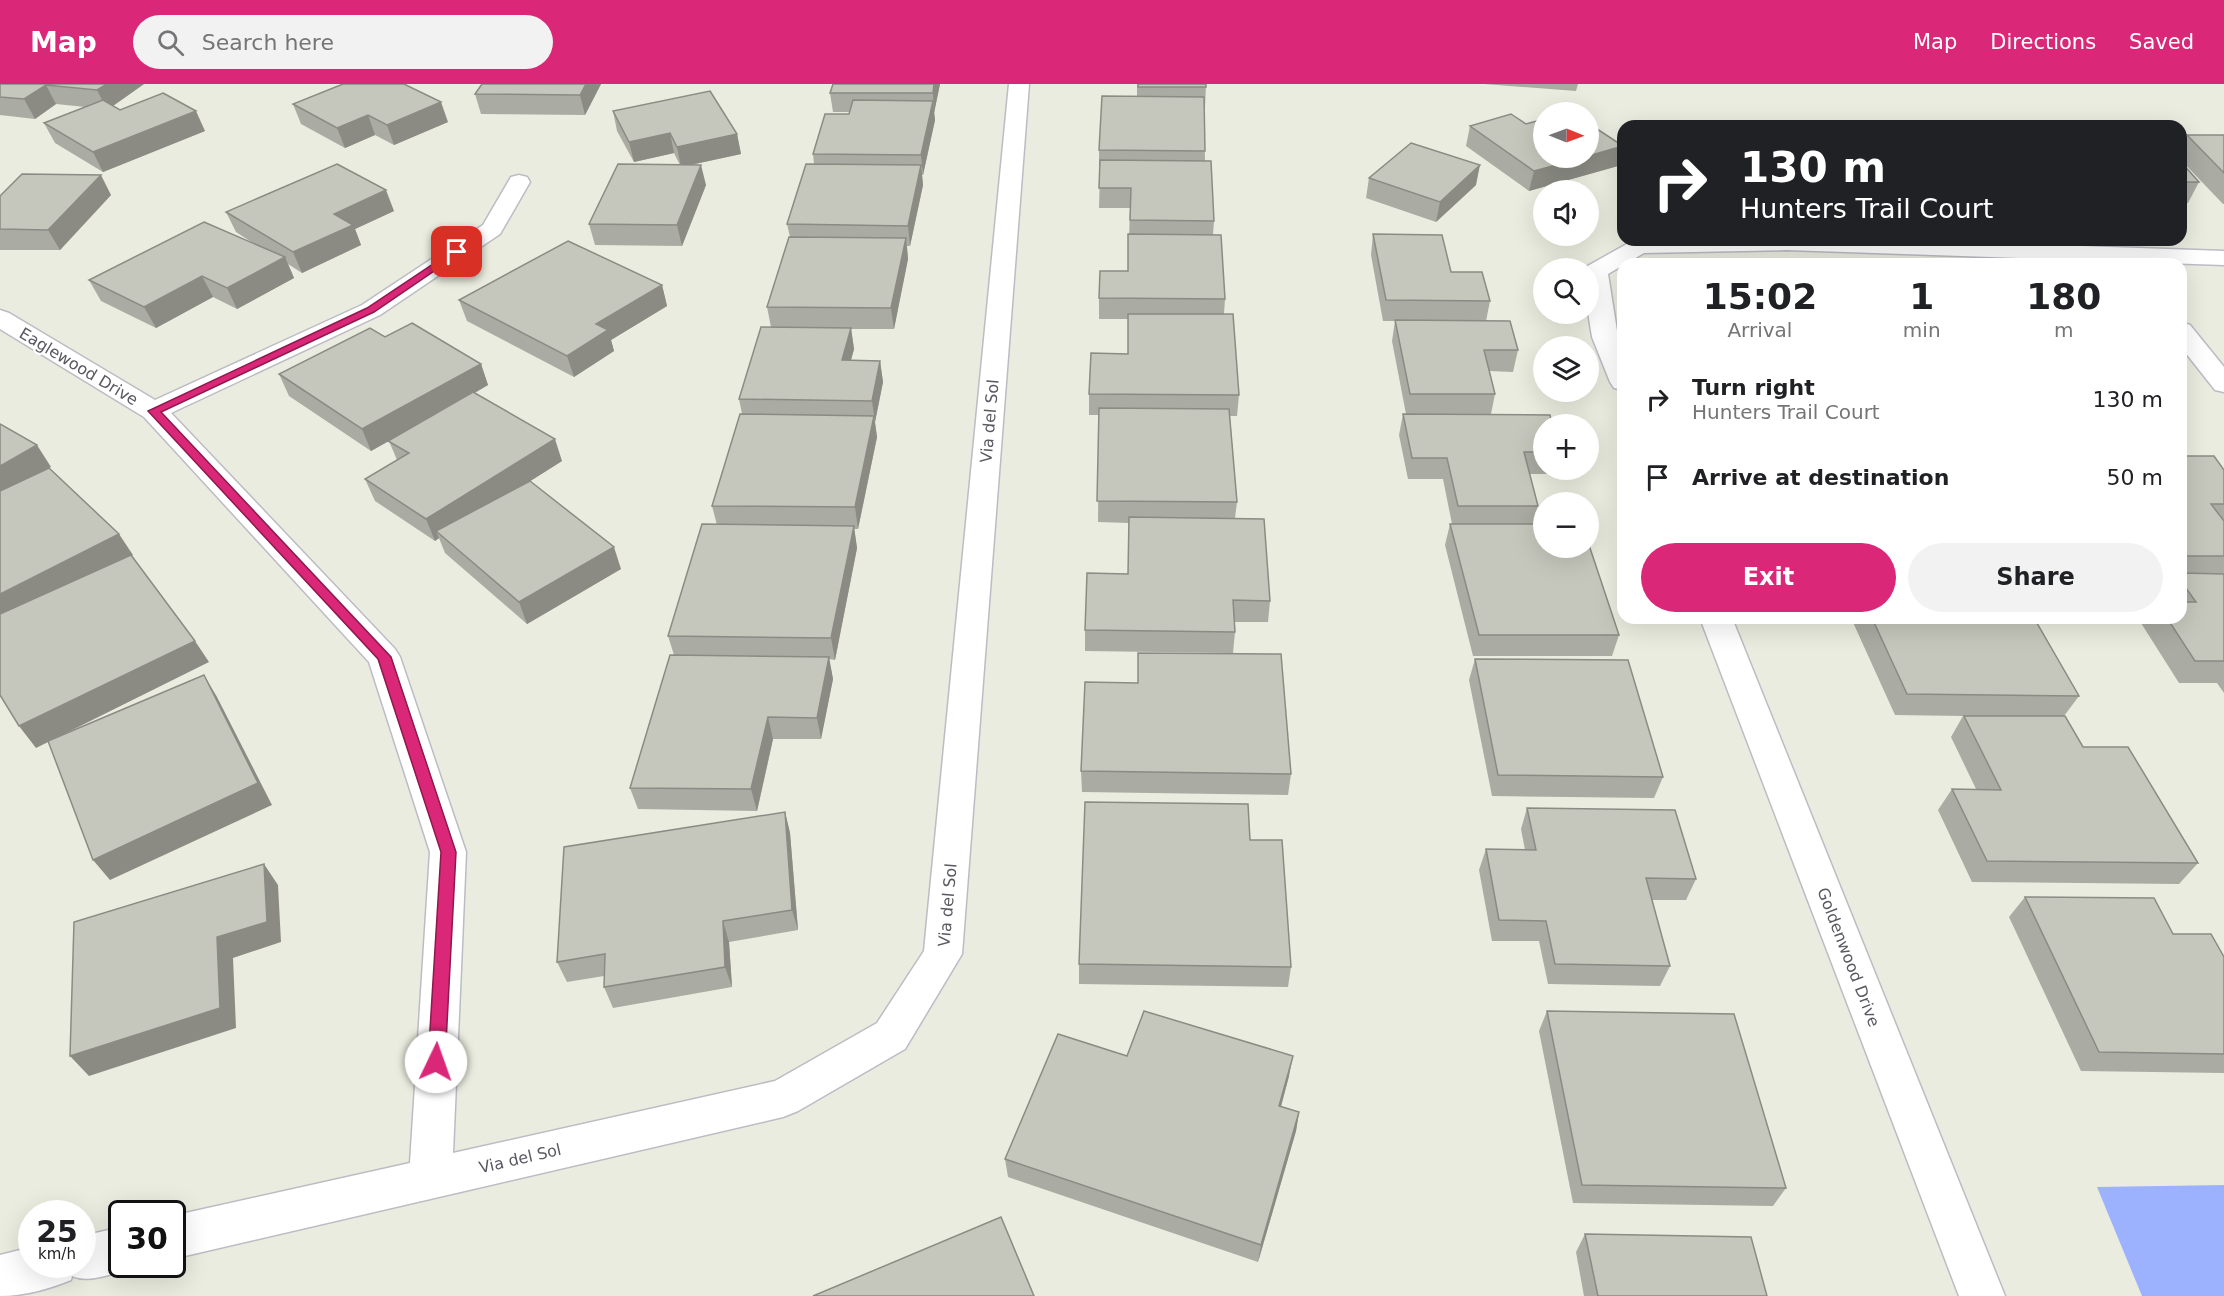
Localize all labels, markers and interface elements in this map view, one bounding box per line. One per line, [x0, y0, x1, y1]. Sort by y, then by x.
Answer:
search box [133, 15, 553, 69]
text: Map [30, 26, 97, 59]
icon: search [154, 26, 187, 59]
text: Search here [202, 30, 334, 55]
text: Map [1913, 30, 1957, 54]
text: Directions [1990, 30, 2096, 54]
text: Saved [2129, 30, 2194, 54]
north arrow [1533, 102, 1599, 168]
map controls [1533, 102, 1599, 558]
text: 130 m [1740, 143, 1886, 192]
icon: right [1641, 144, 1719, 222]
button: sound [1533, 180, 1599, 246]
text: Hunters Trail Court [1740, 193, 1993, 224]
pin [431, 226, 482, 277]
icon: arrive [440, 235, 473, 268]
button: search [1533, 258, 1599, 324]
text: 15:02 [1703, 276, 1817, 317]
text: 1 [1909, 276, 1934, 317]
text: 180 [2026, 276, 2101, 317]
text: Arrival [1727, 318, 1792, 342]
text: min [1903, 318, 1941, 342]
text: m [2054, 318, 2074, 342]
street label: Eaglewood Drive [16, 324, 141, 409]
button: layers [1533, 336, 1599, 402]
text: Turn right [1692, 375, 1815, 400]
street label: Via del Sol [976, 378, 1003, 464]
icon: right [1641, 383, 1674, 416]
text: 130 m [2093, 387, 2163, 412]
text: Hunters Trail Court [1692, 400, 1880, 424]
button: + [1533, 414, 1599, 480]
icon: arrive [1641, 461, 1674, 494]
text: Arrive at destination [1692, 465, 1949, 490]
text: 50 m [2107, 465, 2163, 490]
button: − [1533, 492, 1599, 558]
button: Exit [1641, 543, 1896, 612]
button: Share [1908, 543, 2163, 612]
street label: Via del Sol [934, 862, 961, 948]
street label: Goldenwood Drive [1813, 885, 1884, 1029]
position arrow [404, 1030, 468, 1094]
street label: Via del Sol [477, 1140, 563, 1177]
speed limit sign: 30 [108, 1200, 186, 1278]
text: 25 [36, 1214, 78, 1249]
text: km/h [38, 1245, 76, 1263]

